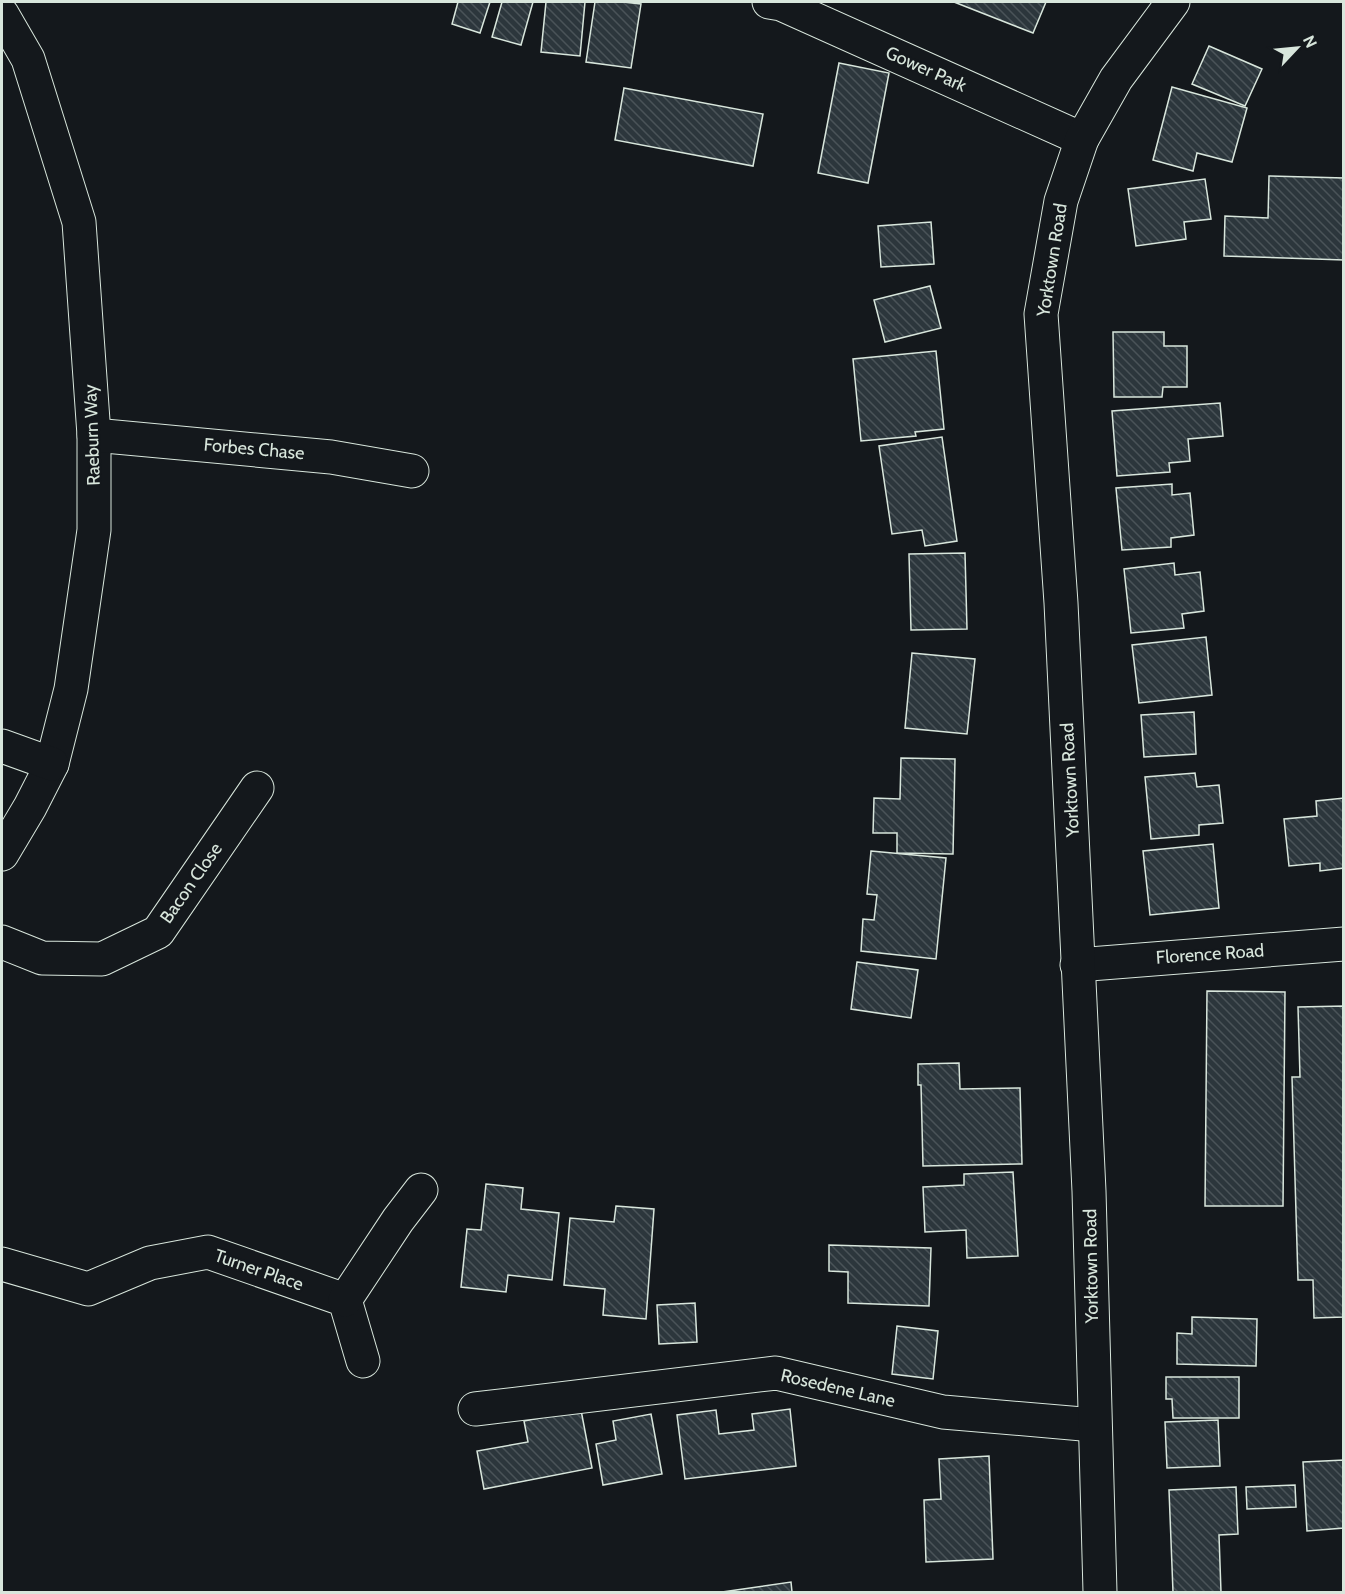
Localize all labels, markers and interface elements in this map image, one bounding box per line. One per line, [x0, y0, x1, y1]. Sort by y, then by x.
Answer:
north arrow [1267, 18, 1327, 78]
text: N [1299, 32, 1321, 51]
street label: Gower Park [882, 41, 971, 97]
street label: Yorktown Road [1032, 202, 1072, 319]
street label: Raeburn Way [79, 384, 105, 486]
street label: Forbes Chase [203, 434, 305, 464]
street label: Yorktown Road [1056, 722, 1084, 839]
street label: Bacon Close [155, 838, 227, 928]
street label: Florence Road [1155, 939, 1265, 969]
street label: Yorktown Road [1079, 1209, 1103, 1324]
street label: Turner Place [212, 1245, 306, 1295]
street label: Rosedene Lane [779, 1364, 897, 1412]

